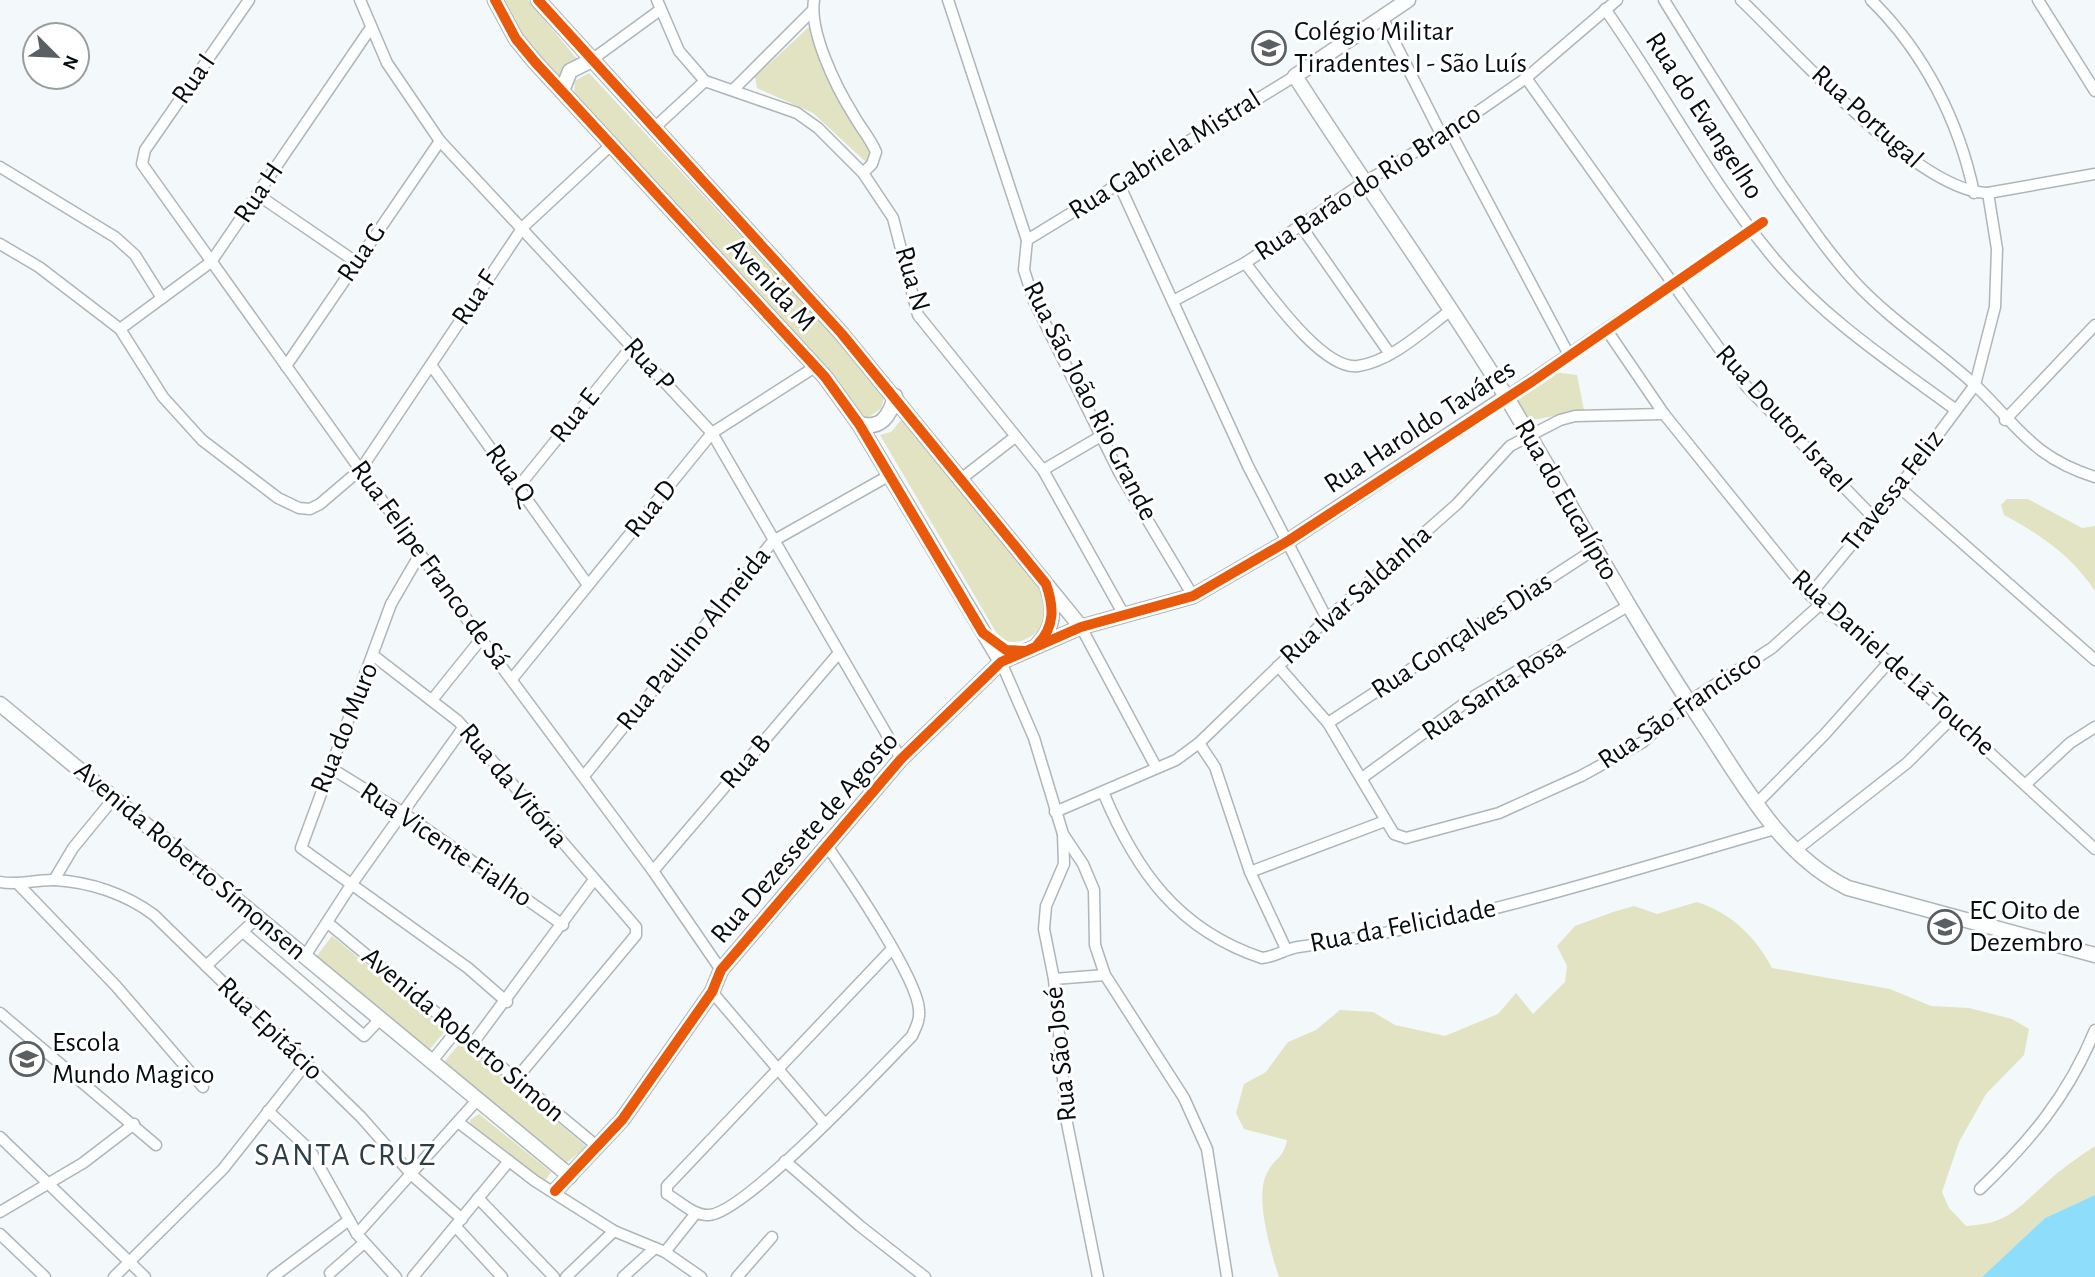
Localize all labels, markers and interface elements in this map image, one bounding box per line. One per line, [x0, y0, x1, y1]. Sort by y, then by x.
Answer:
place label: Colégio Militar Tiradentes I - São Luís [1294, 18, 1527, 78]
north arrow [21, 21, 91, 91]
street label: Rua do Evangelho [1640, 28, 1768, 204]
school or university icon: Colégio Militar Tiradentes I - São Luís [1250, 29, 1288, 67]
street label: Rua I [167, 49, 221, 109]
text: N [59, 52, 82, 72]
street label: Rua Portugal [1806, 60, 1928, 174]
street label: Rua Gabriela Mistral [1064, 85, 1266, 225]
street label: Rua Barão do Rio Branco [1250, 100, 1486, 266]
street label: Rua H [229, 158, 289, 228]
street label: Rua G [333, 219, 391, 287]
street label: Avenida M [721, 233, 821, 337]
street label: Rua N [889, 243, 935, 315]
street label: Rua F [447, 265, 504, 330]
street label: Rua São João Rio Grande [1018, 277, 1162, 525]
street label: Rua P [618, 333, 680, 397]
street label: Rua Doutor Israel [1710, 340, 1856, 498]
street label: Rua Haroldo Taváres [1320, 355, 1520, 499]
street label: Rua E [545, 384, 605, 448]
street label: Rua do Eucalípto [1509, 415, 1623, 585]
street label: Travessa Feliz [1837, 425, 1949, 557]
street label: Rua Q [480, 440, 542, 511]
street label: Rua Felipe Franco de Sá [345, 456, 515, 674]
street label: Rua D [620, 475, 682, 543]
street label: Rua Ivar Saldanha [1275, 520, 1437, 670]
street label: Rua Paulino Almeida [612, 542, 776, 736]
street label: Rua Daniel de Lã Touche [1786, 565, 2000, 761]
street label: Rua Gonçalves Dias [1367, 567, 1557, 705]
street label: Rua Santa Rosa [1417, 633, 1571, 747]
street label: Rua São Francisco [1593, 645, 1767, 775]
street label: Rua do Muro [306, 659, 384, 797]
street label: Rua da Vitória [453, 719, 573, 853]
street label: Rua Dezessete de Agosto [706, 727, 904, 949]
street label: Rua B [715, 729, 777, 795]
street label: Avenida Roberto Símonsen [69, 756, 311, 966]
street label: Rua Vicente Fialho [355, 777, 537, 913]
street label: Rua da Felicidade [1308, 894, 1498, 958]
place label: EC Oito de Dezembro [1969, 897, 2083, 957]
school or university icon: EC Oito de Dezembro [1926, 908, 1964, 946]
street label: Avenida Roberto Simon [356, 942, 570, 1128]
street label: Rua Epitácio [212, 972, 328, 1086]
street label: Rua São José [1040, 985, 1082, 1123]
place label: Escola Mundo Magico [52, 1029, 215, 1089]
school or university icon: Escola Mundo Magico [8, 1040, 46, 1078]
district label: SANTA CRUZ [254, 1139, 438, 1171]

